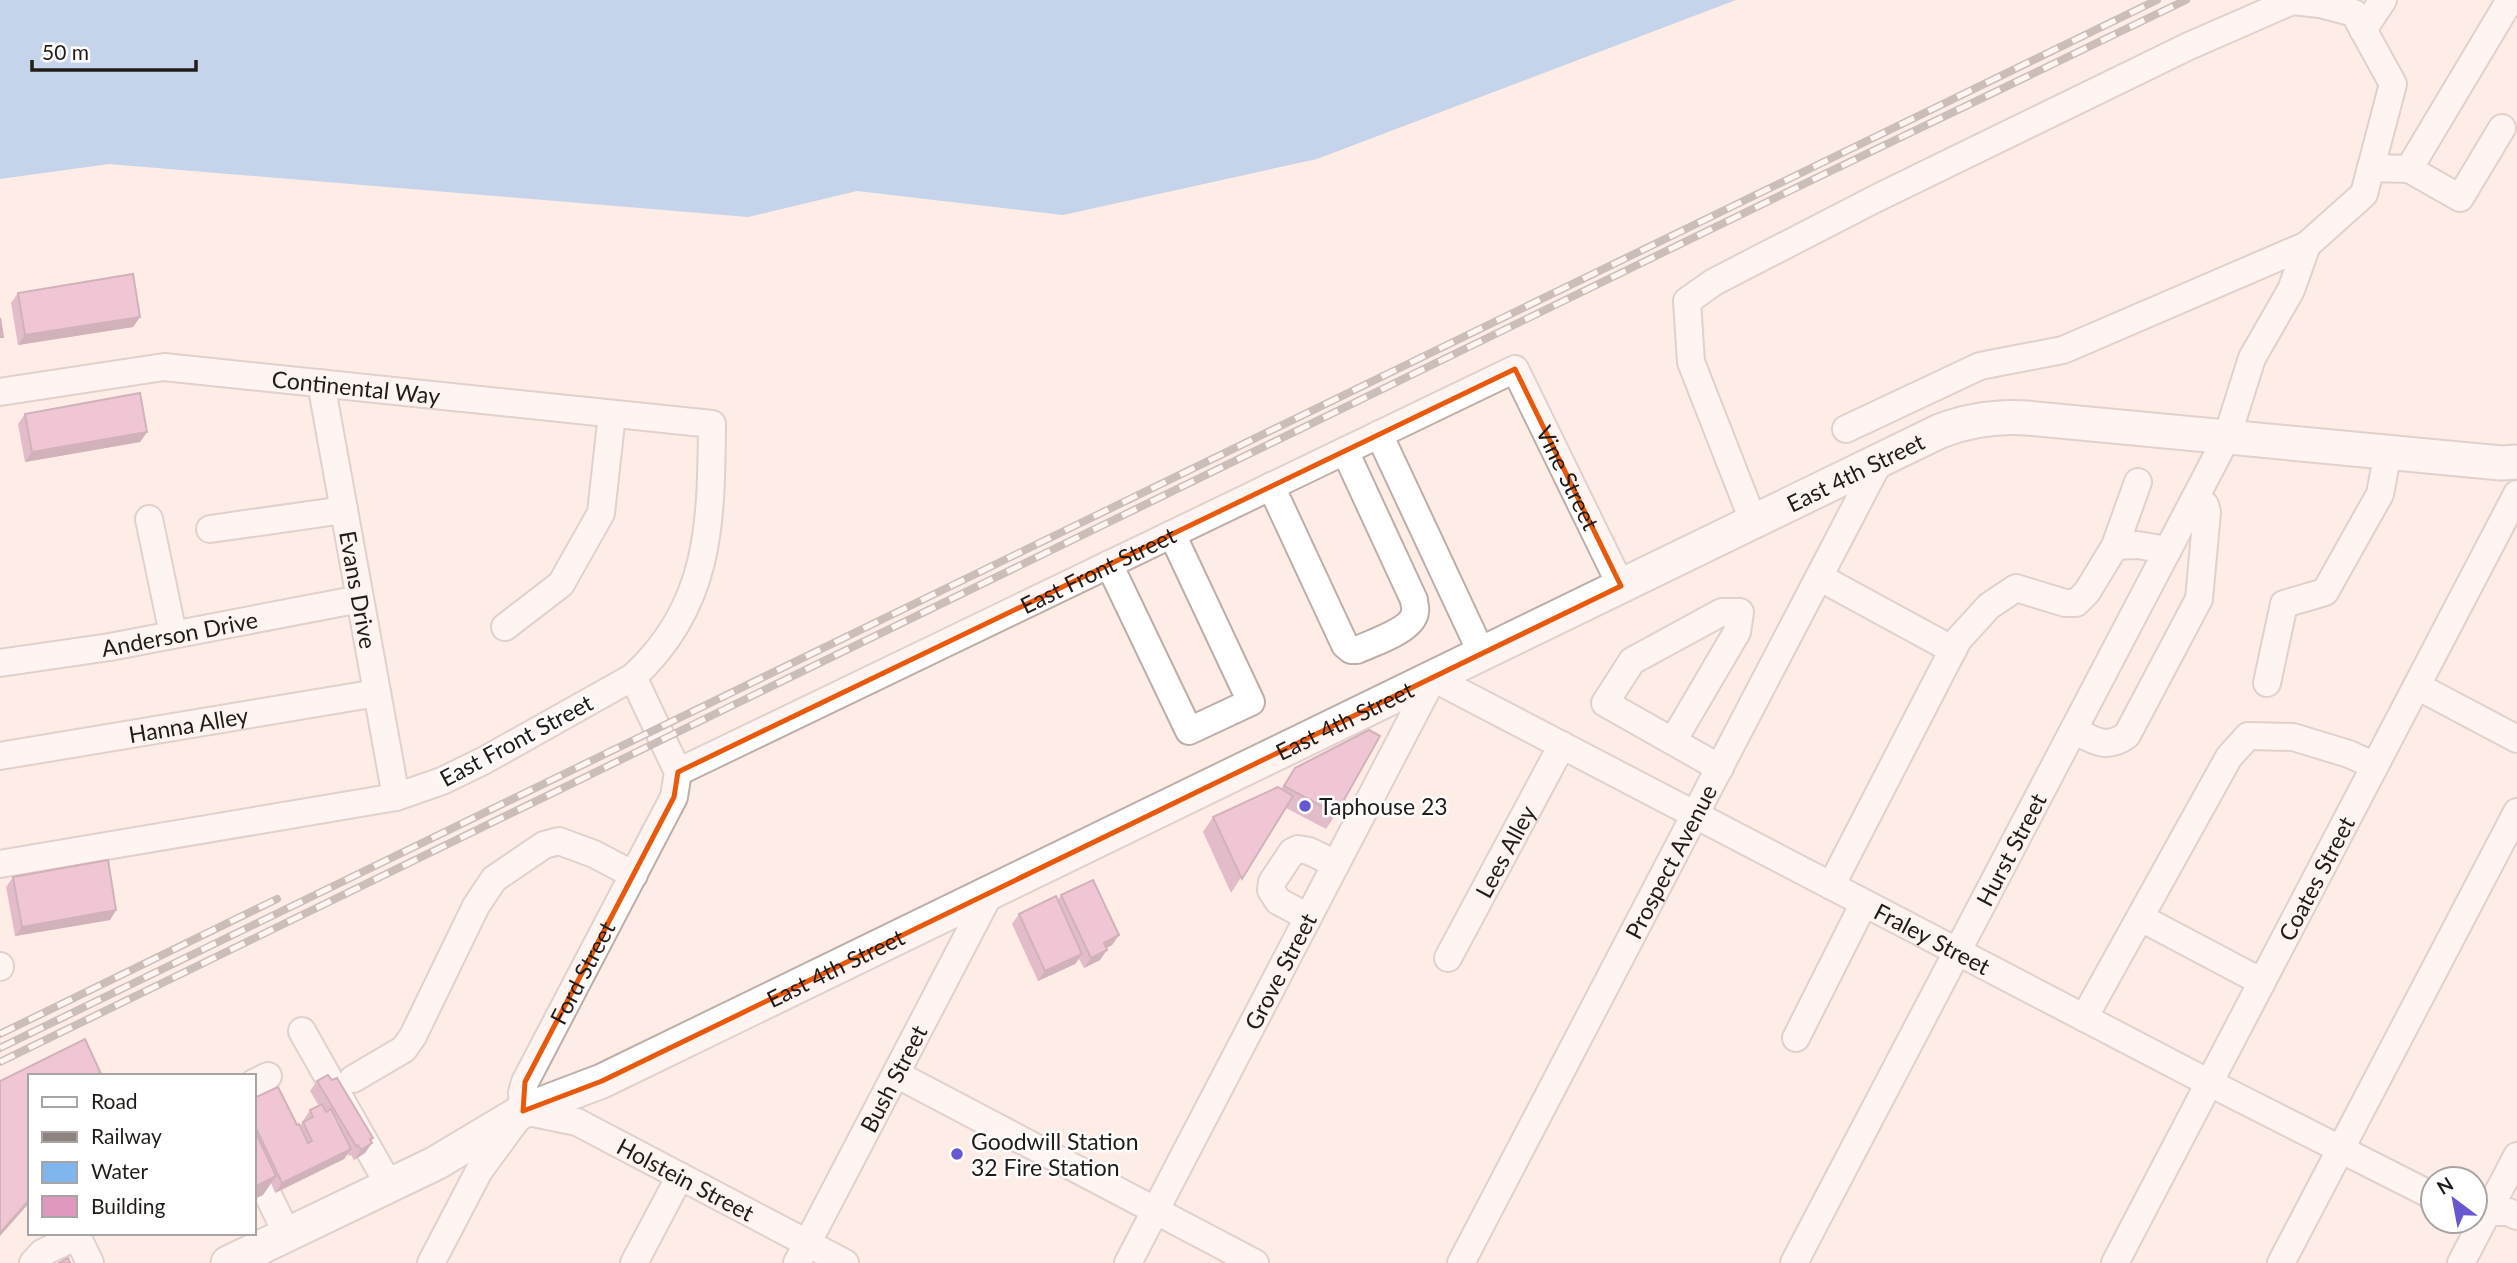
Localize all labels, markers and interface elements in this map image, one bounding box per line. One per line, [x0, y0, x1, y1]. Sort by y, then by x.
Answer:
scale bar [32, 28, 196, 72]
text: 50 m [42, 39, 89, 64]
street label: Continental Way [271, 364, 442, 410]
street label: Vine Street [1531, 421, 1606, 535]
street label: East 4th Street [1782, 427, 1929, 517]
street label: East Front Street [1016, 520, 1181, 619]
street label: Evans Drive [334, 528, 383, 651]
street label: Anderson Drive [100, 605, 260, 662]
street label: East 4th Street [1271, 675, 1418, 766]
street label: East Front Street [435, 688, 598, 792]
street label: Hanna Alley [126, 701, 251, 748]
street label: Prospect Avenue [1619, 779, 1722, 943]
street label: Hurst Street [1970, 788, 2052, 910]
place label: Taphouse 23 [1319, 792, 1448, 820]
marker: Taphouse 23 [1297, 798, 1313, 814]
street label: Lees Alley [1469, 800, 1541, 902]
street label: Coates Street [2272, 811, 2360, 945]
street label: Fraley Street [1870, 897, 1996, 981]
street label: Grove Street [1238, 908, 1322, 1034]
street label: Ford Street [544, 916, 621, 1029]
street label: East 4th Street [762, 922, 909, 1013]
street label: Bush Street [854, 1020, 933, 1137]
legend [28, 1074, 256, 1235]
text: Road [91, 1088, 138, 1113]
text: Railway [91, 1123, 162, 1148]
place label: Goodwill Station 32 Fire Station [971, 1127, 1138, 1181]
street label: Holstein Street [612, 1132, 760, 1227]
marker: Goodwill Station 32 Fire Station [949, 1146, 965, 1162]
text: Water [91, 1158, 148, 1183]
north arrow [2419, 1165, 2489, 1235]
text: N [2432, 1172, 2457, 1199]
text: Building [91, 1193, 166, 1218]

